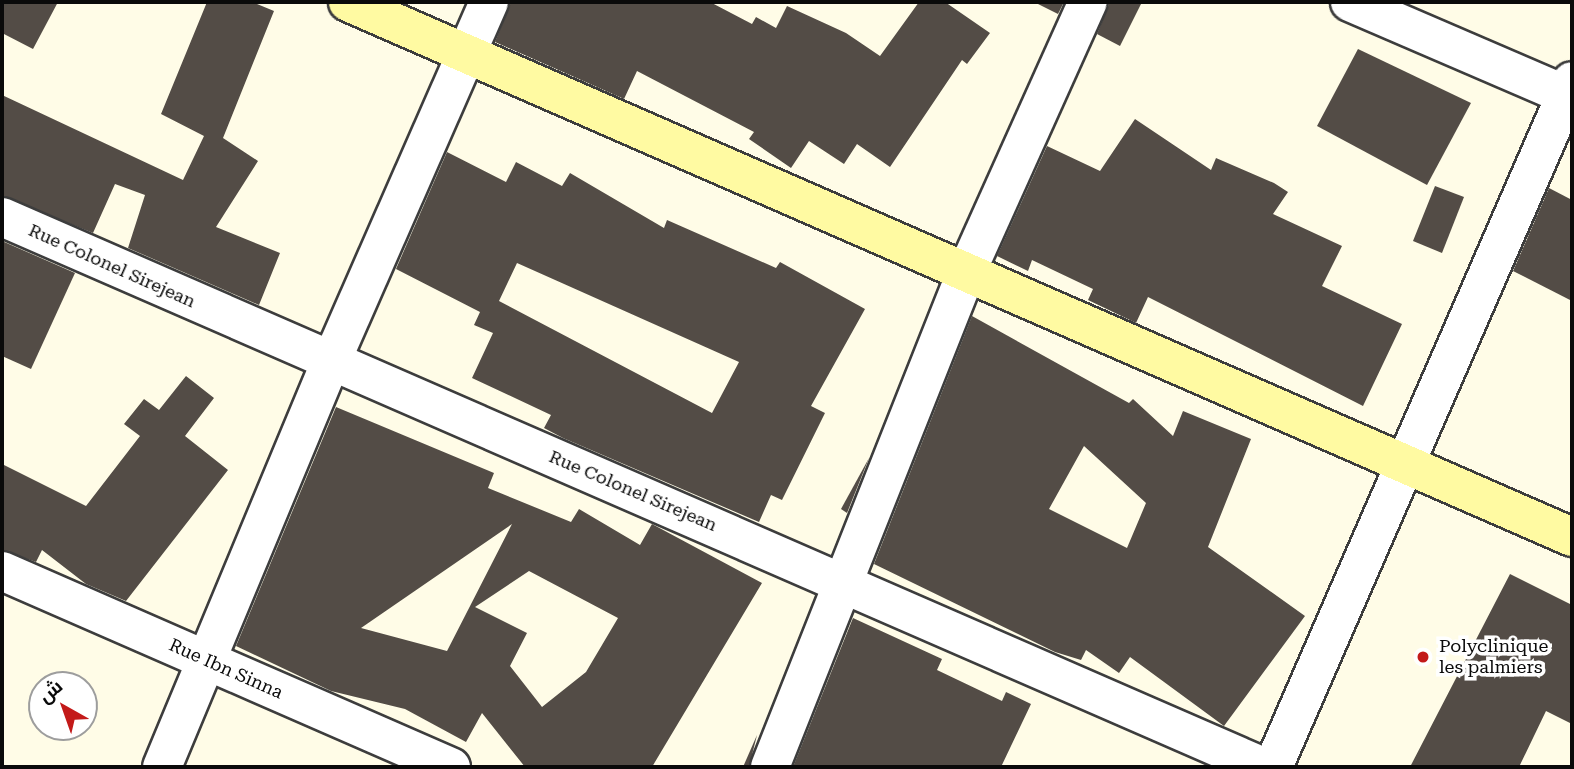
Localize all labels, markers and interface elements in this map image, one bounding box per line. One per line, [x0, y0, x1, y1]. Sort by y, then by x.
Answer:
street label: Rue Colonel Sirejean [25, 219, 199, 313]
street label: Rue Colonel Sirejean [546, 446, 720, 536]
street label: Rue Ibn Sinna [166, 634, 286, 704]
place label: Polyclinique les palmiers [1439, 636, 1548, 678]
marker: Polyclinique les palmiers [1413, 647, 1433, 667]
north arrow [28, 671, 98, 741]
text: ش [34, 674, 67, 708]

